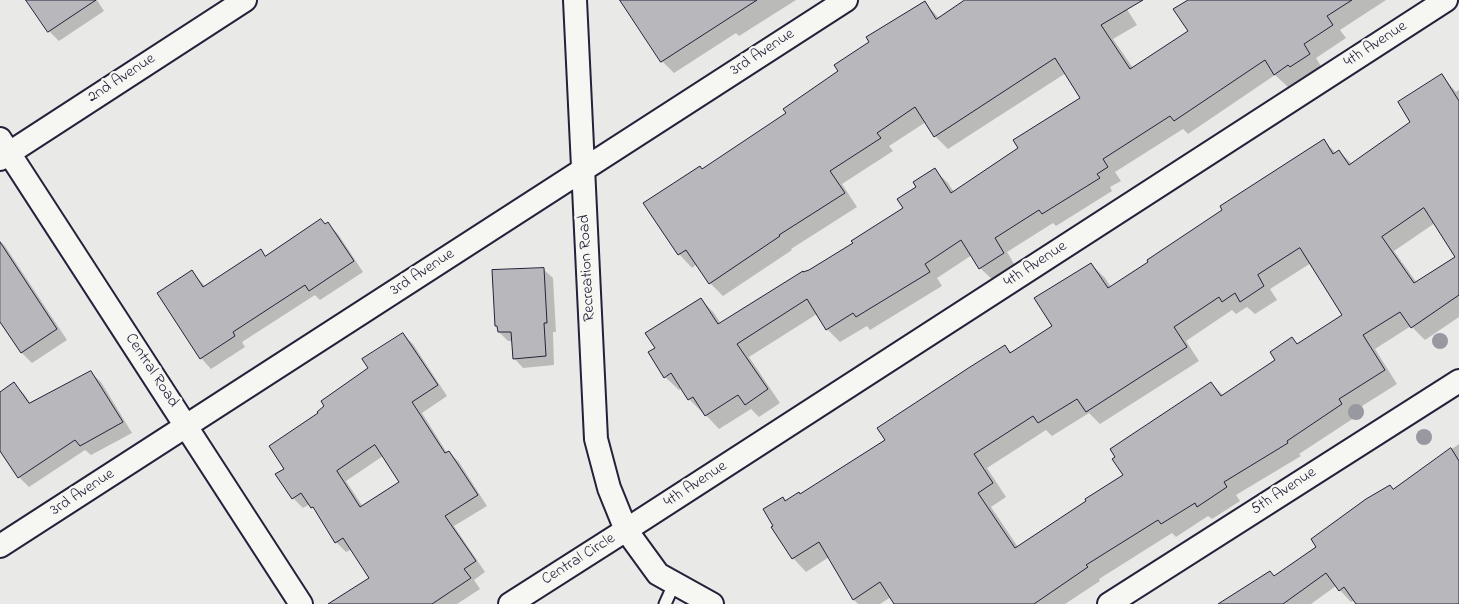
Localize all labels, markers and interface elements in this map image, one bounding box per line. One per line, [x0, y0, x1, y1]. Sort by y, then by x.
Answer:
street label: 4th Avenue [1341, 18, 1411, 72]
street label: 3rd Avenue [727, 25, 799, 81]
street label: 2nd Avenue [85, 50, 159, 108]
street label: Recreation Road [576, 214, 600, 322]
street label: 4th Avenue [1001, 238, 1071, 292]
street label: 3rd Avenue [387, 245, 459, 301]
street label: Central Road [120, 330, 182, 412]
street label: 4th Avenue [661, 458, 731, 512]
street label: 5th Avenue [1248, 464, 1320, 520]
street label: 3rd Avenue [47, 465, 119, 521]
street label: Central Circle [539, 530, 619, 590]

